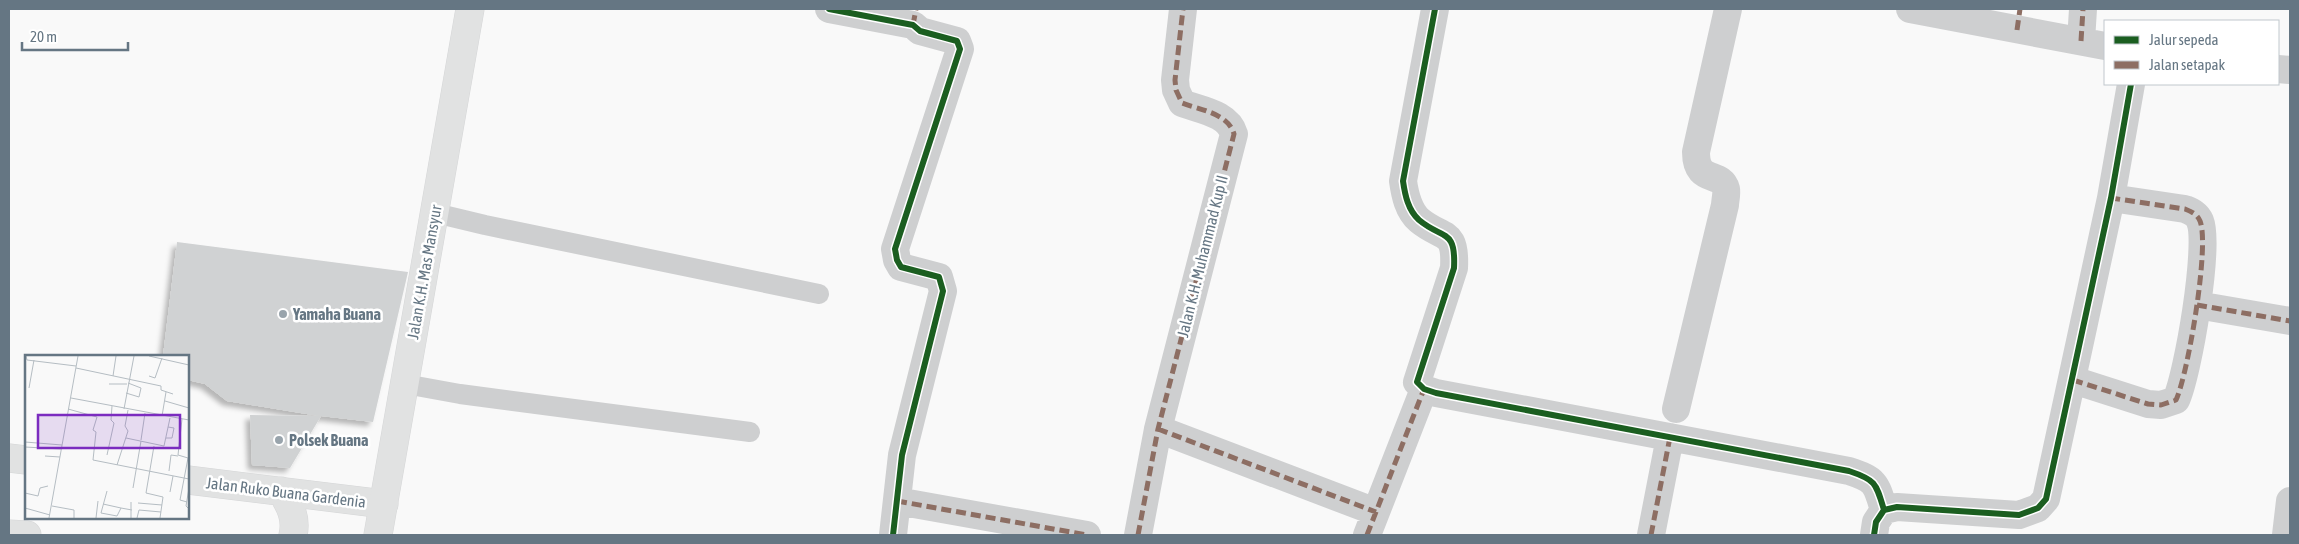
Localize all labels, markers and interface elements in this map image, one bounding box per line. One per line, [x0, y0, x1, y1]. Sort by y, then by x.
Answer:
scale bar [22, 20, 129, 52]
legend [2104, 20, 2279, 85]
text: 20 m [30, 28, 57, 45]
text: Jalur sepeda [2149, 31, 2219, 48]
text: Jalan setapak [2149, 56, 2226, 73]
street label: Jalan K.H. Muhammad Kup II [1173, 173, 1232, 339]
street label: Jalan K.H. Mas Mansyur [403, 203, 446, 341]
place label: Yamaha Buana [292, 305, 381, 323]
marker: Yamaha Buana [277, 308, 289, 320]
inset map [25, 355, 189, 519]
place label: Polsek Buana [289, 431, 369, 449]
marker: Polsek Buana [273, 434, 285, 446]
street label: Jalan Ruko Buana Gardenia [205, 473, 367, 511]

